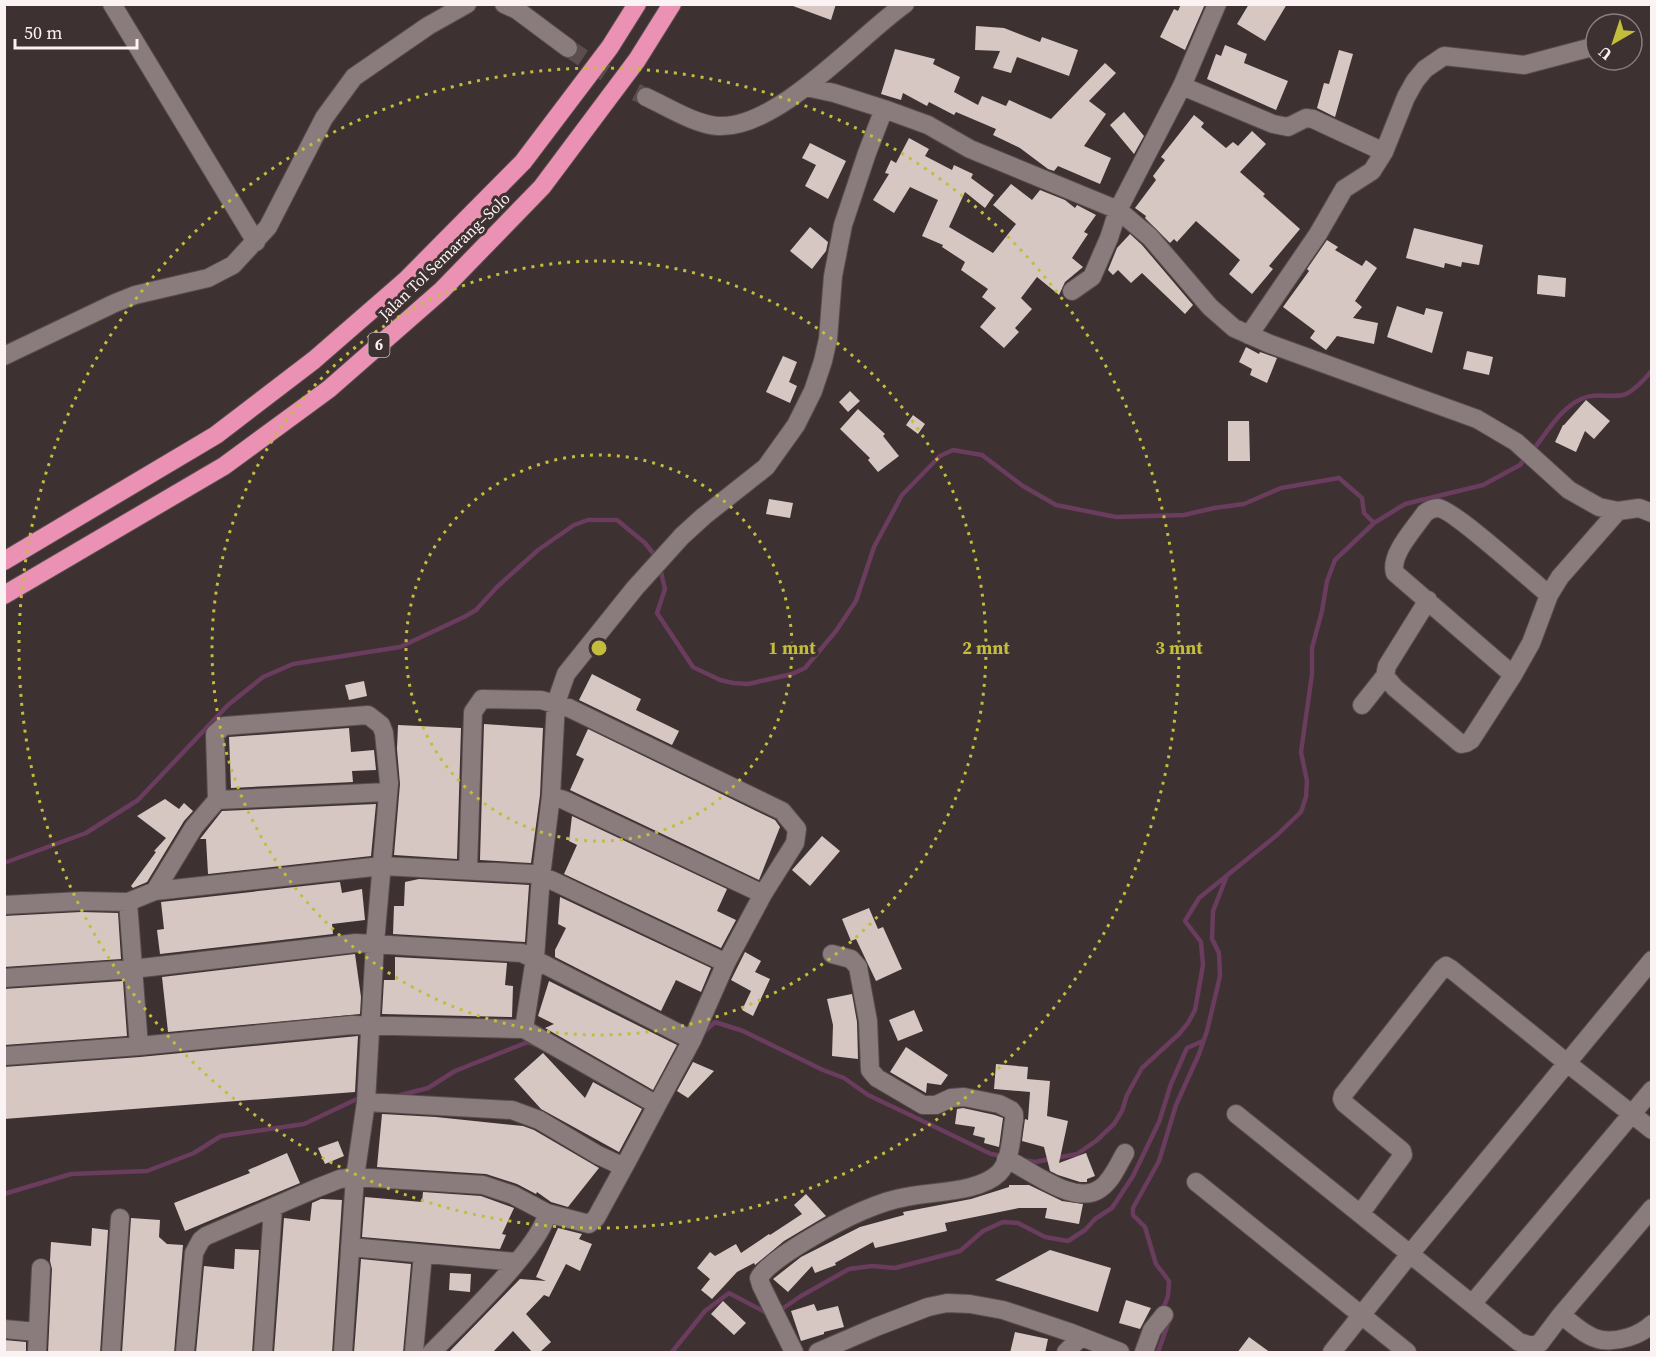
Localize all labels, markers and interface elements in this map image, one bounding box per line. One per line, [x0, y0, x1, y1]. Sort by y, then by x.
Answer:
scale bar [15, 12, 136, 50]
north arrow [1584, 12, 1644, 72]
text: 50 m [24, 20, 62, 45]
text: U [1593, 41, 1616, 66]
street label: Jalan Tol Semarang–Solo [373, 187, 515, 325]
road number: 6 [368, 333, 389, 357]
text: 1 mnt [768, 635, 816, 660]
text: 2 mnt [962, 635, 1010, 660]
text: 3 mnt [1155, 635, 1203, 660]
centre of rings [589, 638, 609, 658]

